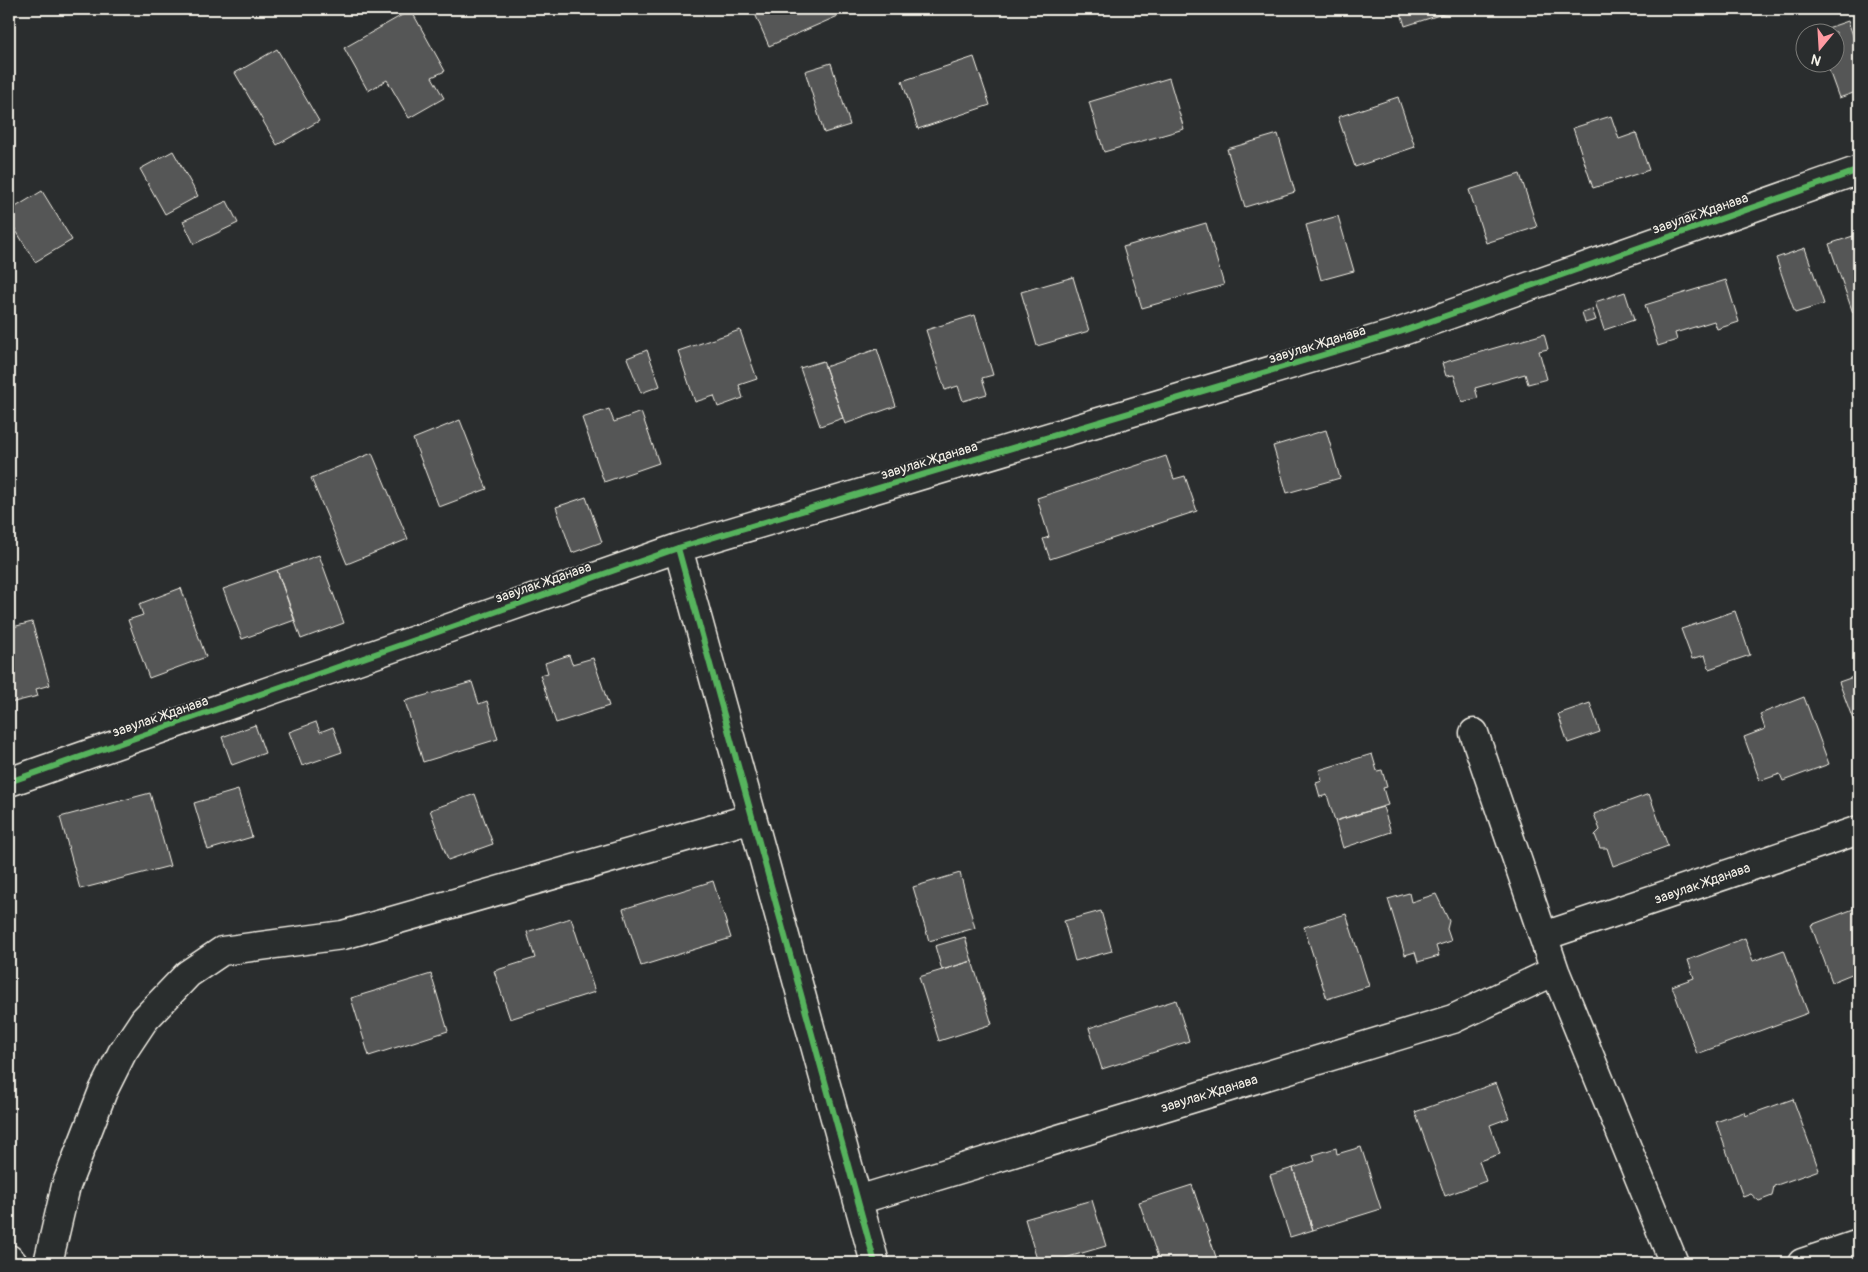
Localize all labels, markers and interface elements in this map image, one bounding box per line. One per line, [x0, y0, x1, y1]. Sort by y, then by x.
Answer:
north arrow [1796, 22, 1846, 72]
text: N [1809, 50, 1823, 69]
street label: завулак Жданава [1650, 189, 1750, 238]
street label: завулак Жданава [1267, 322, 1368, 367]
street label: завулак Жданава [879, 438, 980, 483]
street label: завулак Жданава [493, 558, 593, 607]
street label: завулак Жданава [110, 692, 210, 741]
street label: завулак Жданава [1652, 859, 1752, 908]
street label: завулак Жданава [1159, 1071, 1260, 1116]

